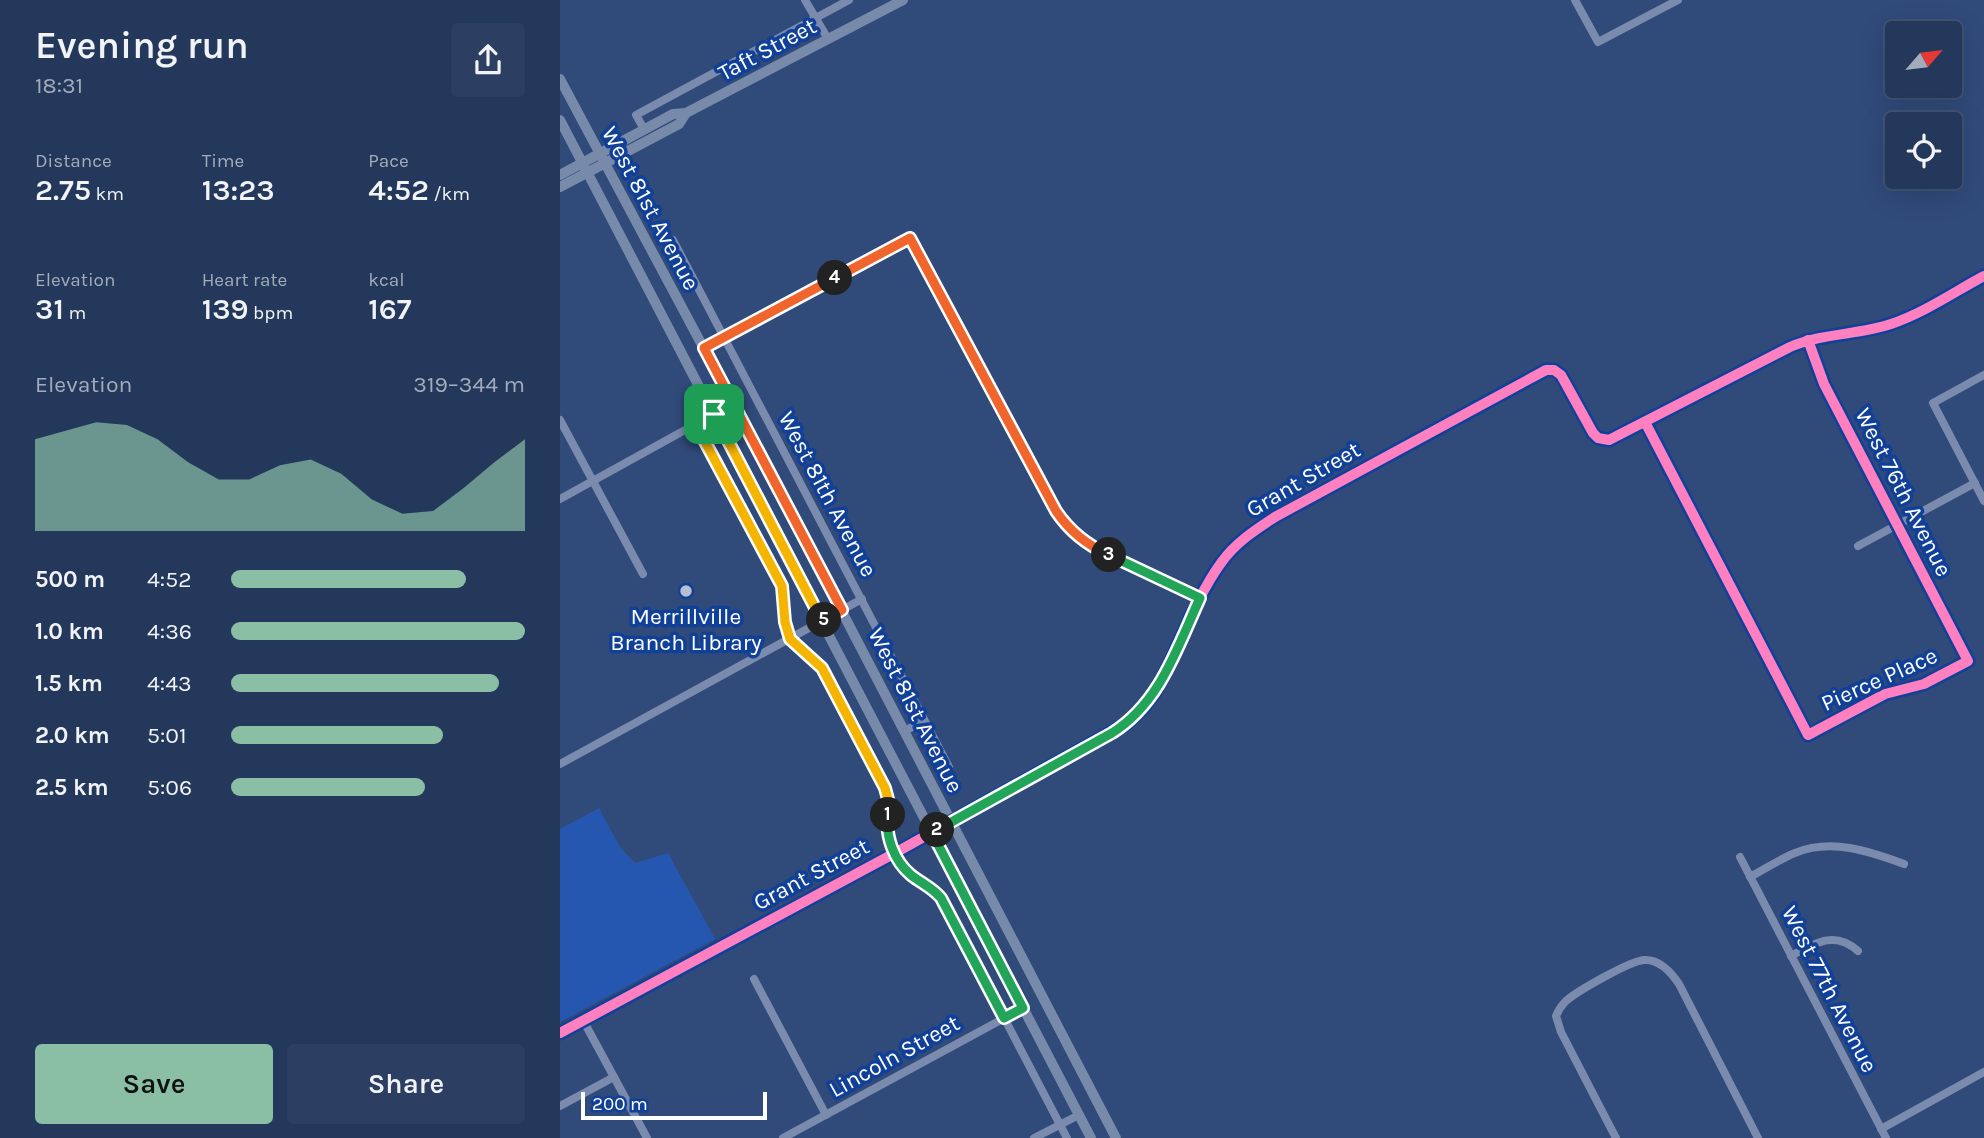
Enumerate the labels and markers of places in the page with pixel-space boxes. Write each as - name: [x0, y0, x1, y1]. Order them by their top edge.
- pin: 4: [818, 260, 852, 296]
- pin: [684, 384, 744, 444]
- pin: 3: [1092, 538, 1126, 572]
- marker: Merrillville Branch Library: [678, 583, 694, 599]
- pin: 5: [806, 602, 842, 638]
- place label: Merrillville Branch Library: [610, 603, 762, 656]
- pin: 1: [870, 798, 906, 832]
- pin: 2: [920, 812, 954, 848]

